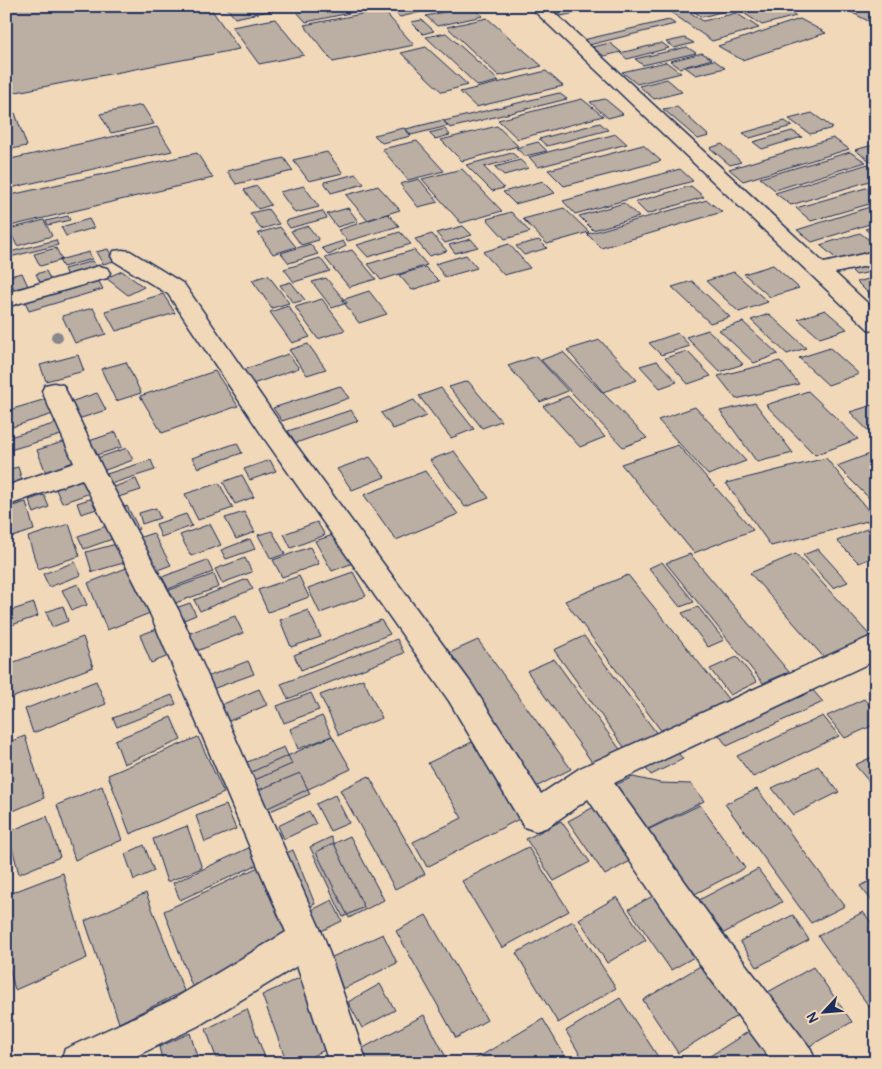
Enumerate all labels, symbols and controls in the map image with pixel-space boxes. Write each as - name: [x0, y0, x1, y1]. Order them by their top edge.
- north arrow: [800, 986, 850, 1036]
- text: N: [803, 1009, 822, 1025]

